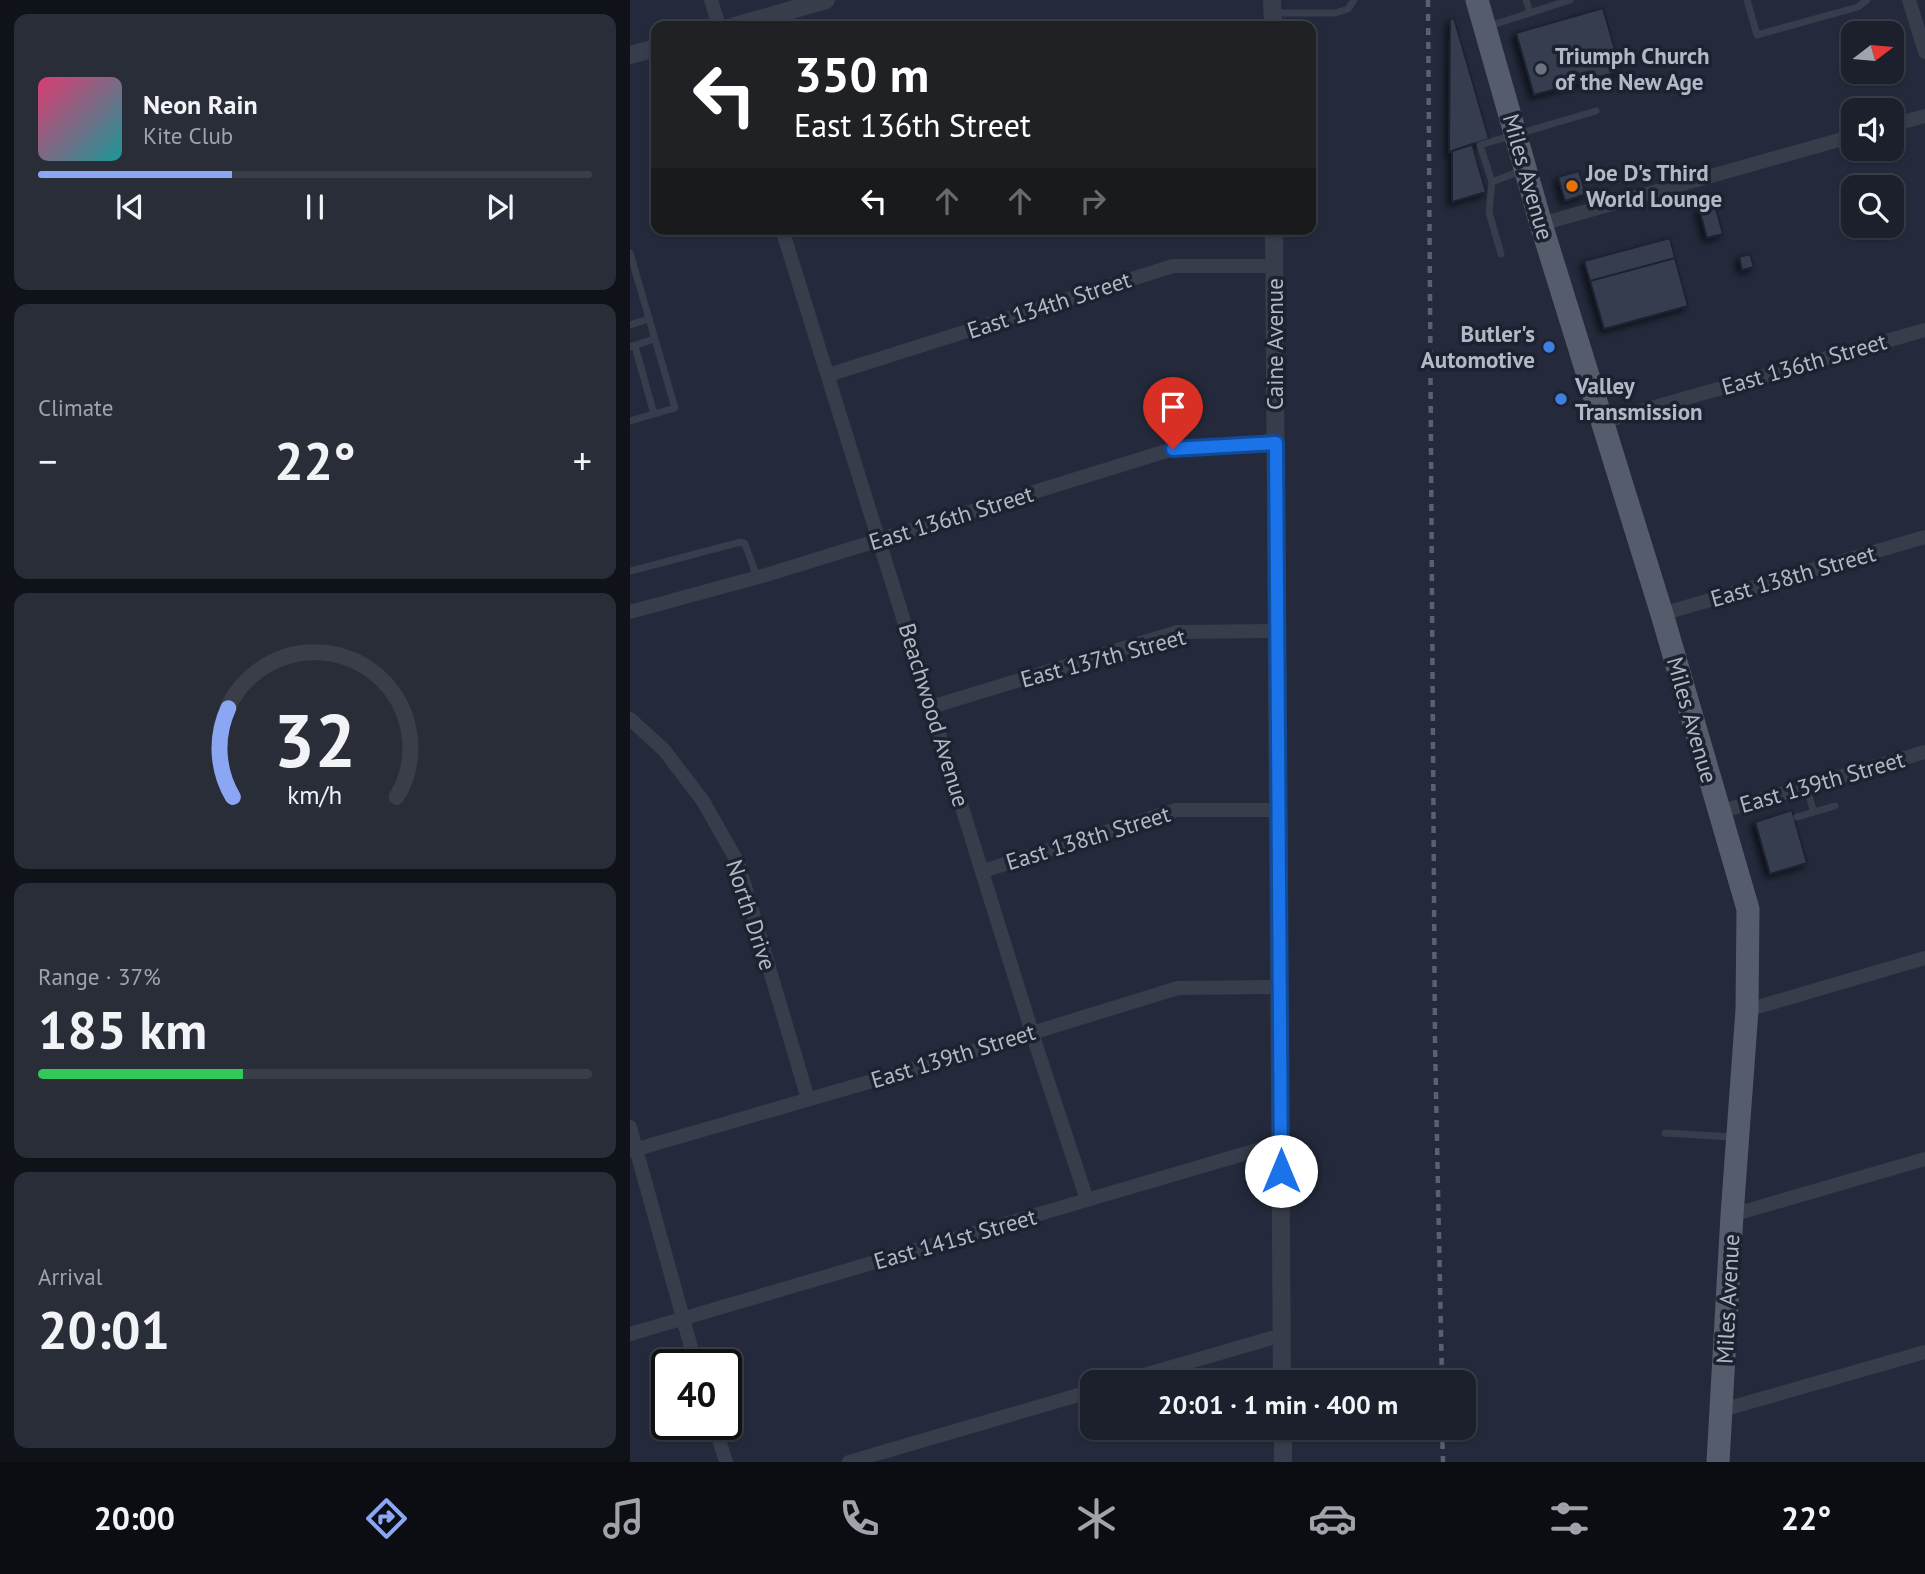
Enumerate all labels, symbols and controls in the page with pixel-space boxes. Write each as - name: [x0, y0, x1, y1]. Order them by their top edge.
- north arrow: [1841, 21, 1904, 84]
- map controls: [1841, 21, 1904, 238]
- place label: Triumph Church of the New Age: [1555, 41, 1710, 96]
- text: 350 m: [794, 42, 929, 106]
- icon: left: [679, 49, 770, 140]
- marker: Triumph Church of the New Age: [1533, 61, 1549, 77]
- text: Neon Rain: [143, 88, 258, 121]
- button: sound: [1841, 98, 1904, 161]
- text: East 136th Street: [794, 104, 1031, 146]
- street label: Miles Avenue: [1497, 111, 1560, 243]
- text: Kite Club: [143, 121, 233, 150]
- place label: Joe D's Third World Lounge: [1585, 158, 1722, 213]
- button: search: [1841, 175, 1904, 238]
- marker: Joe D's Third World Lounge: [1564, 178, 1580, 194]
- icon: left: [855, 182, 893, 220]
- icon: ahead: [928, 182, 966, 220]
- icon: ahead: [1001, 182, 1039, 220]
- icon: right: [1074, 182, 1112, 220]
- icon: previous: [111, 188, 149, 226]
- icon: pause: [296, 188, 334, 226]
- icon: next: [481, 188, 519, 226]
- street label: East 134th Street: [963, 264, 1134, 345]
- street label: Caine Avenue: [1260, 278, 1289, 410]
- place label: Butler's Automotive: [1421, 319, 1535, 374]
- street label: East 136th Street: [1718, 326, 1890, 401]
- marker: Butler's Automotive: [1541, 339, 1557, 355]
- place label: Valley Transmission: [1574, 371, 1703, 426]
- pin: [1143, 377, 1203, 449]
- icon: arrive: [1154, 388, 1192, 426]
- marker: Valley Transmission: [1553, 391, 1569, 407]
- text: Climate: [38, 393, 113, 422]
- text: 22°: [274, 427, 356, 494]
- text: −: [38, 436, 57, 485]
- text: +: [573, 436, 592, 485]
- street label: East 136th Street: [865, 479, 1037, 556]
- street label: East 138th Street: [1707, 538, 1879, 613]
- street label: Beachwood Avenue: [893, 620, 976, 810]
- street label: East 137th Street: [1017, 622, 1189, 693]
- street label: Miles Avenue: [1661, 654, 1724, 786]
- text: 32: [274, 693, 356, 787]
- street label: East 139th Street: [1736, 744, 1908, 819]
- text: km/h: [288, 779, 342, 811]
- street label: East 138th Street: [1002, 799, 1174, 876]
- street label: North Drive: [720, 856, 783, 974]
- text: Range · 37%: [38, 962, 161, 991]
- text: 185 km: [38, 996, 207, 1063]
- street label: East 139th Street: [867, 1017, 1039, 1094]
- position arrow: [1244, 1134, 1318, 1208]
- street label: East 141st Street: [870, 1201, 1039, 1276]
- street label: Miles Avenue: [1710, 1233, 1745, 1364]
- text: Arrival: [38, 1262, 102, 1291]
- text: 20:01: [38, 1296, 170, 1363]
- speed limit sign: 40: [651, 1349, 742, 1440]
- text: 20:01 · 1 min · 400 m: [1158, 1388, 1398, 1421]
- icon: directions: [362, 1494, 411, 1543]
- icon: music: [599, 1494, 648, 1543]
- icon: phone: [835, 1494, 884, 1543]
- icon: climate: [1072, 1494, 1121, 1543]
- icon: car: [1308, 1494, 1357, 1543]
- icon: filters: [1545, 1494, 1594, 1543]
- text: 20:00: [94, 1497, 175, 1539]
- text: 22°: [1781, 1497, 1831, 1539]

